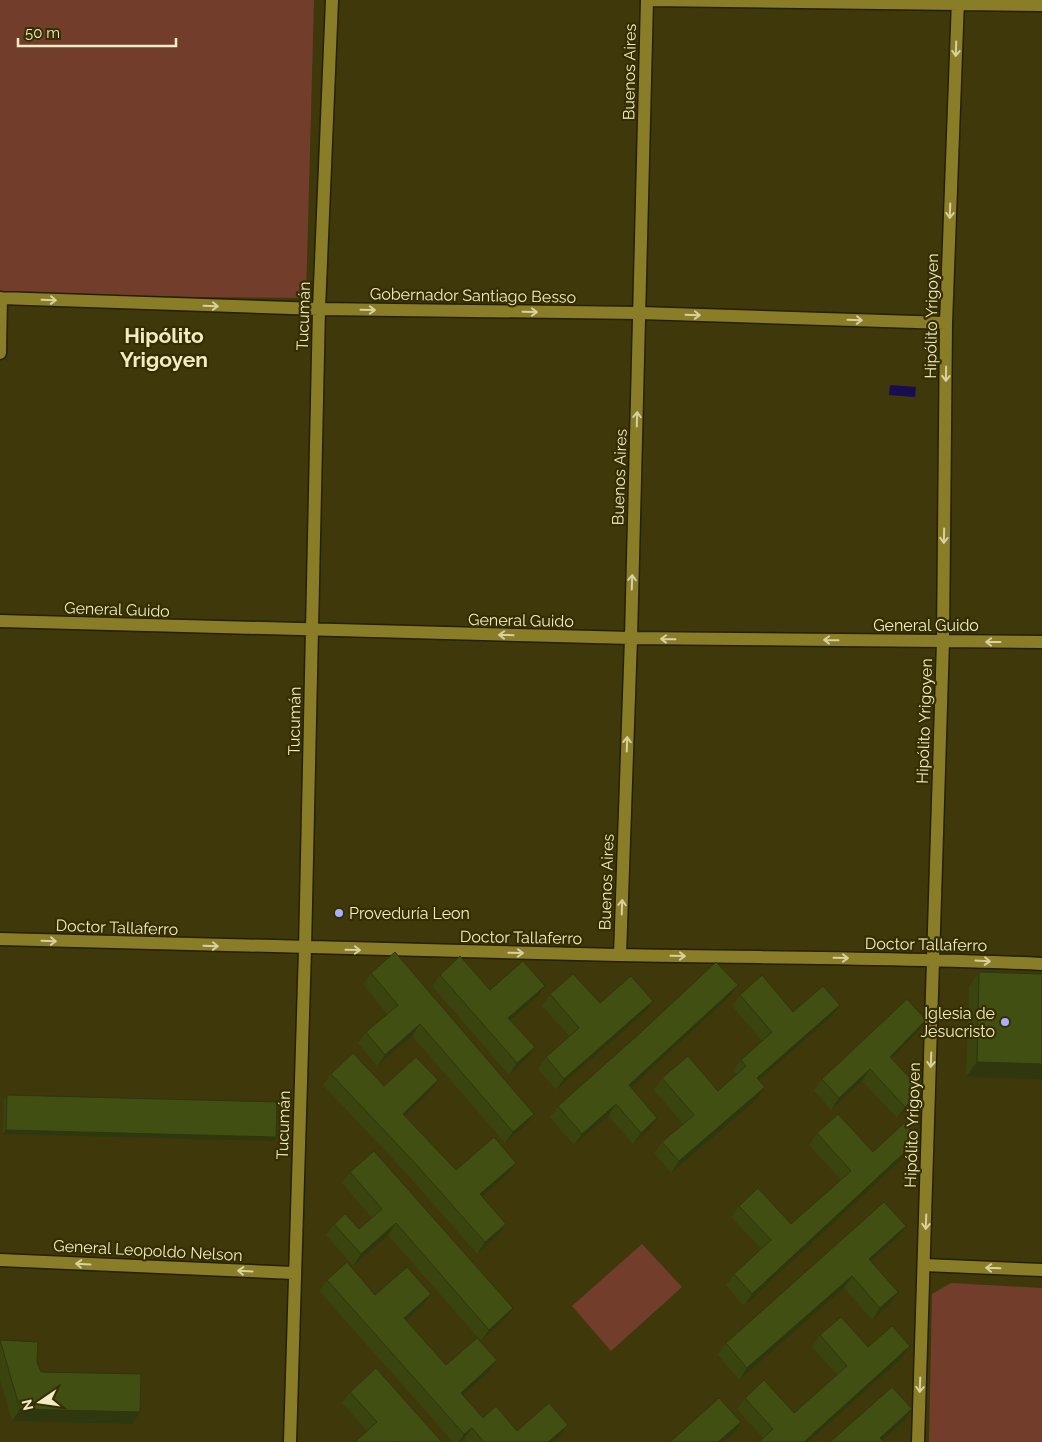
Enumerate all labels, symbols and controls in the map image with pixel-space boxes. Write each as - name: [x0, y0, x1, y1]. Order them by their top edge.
- scale bar: [18, 15, 175, 47]
- street label: Buenos Aires: [619, 23, 640, 120]
- text: 50 m: [25, 24, 60, 42]
- one-way arrow: [951, 40, 961, 56]
- one-way arrow: [946, 203, 955, 219]
- street label: Hipólito Yrigoyen: [921, 253, 942, 379]
- street label: Tucumán: [293, 281, 314, 351]
- street label: Gobernador Santiago Besso: [370, 284, 576, 307]
- one-way arrow: [40, 295, 56, 305]
- one-way arrow: [203, 301, 219, 310]
- one-way arrow: [360, 305, 376, 315]
- one-way arrow: [522, 307, 538, 317]
- one-way arrow: [684, 310, 700, 320]
- one-way arrow: [847, 316, 863, 325]
- district label: Hipólito Yrigoyen: [120, 323, 208, 372]
- one-way arrow: [941, 365, 951, 381]
- one-way arrow: [632, 412, 642, 428]
- street label: Buenos Aires: [608, 428, 631, 526]
- one-way arrow: [939, 528, 949, 544]
- one-way arrow: [628, 574, 637, 590]
- street label: General Guido: [64, 598, 170, 621]
- street label: General Guido: [468, 610, 574, 631]
- street label: General Guido: [873, 616, 979, 635]
- one-way arrow: [498, 631, 514, 640]
- one-way arrow: [661, 634, 677, 644]
- one-way arrow: [823, 635, 840, 645]
- one-way arrow: [986, 637, 1002, 647]
- street label: Hipólito Yrigoyen: [913, 658, 936, 784]
- street label: Tucumán: [284, 686, 305, 756]
- one-way arrow: [623, 736, 632, 752]
- street label: Buenos Aires: [595, 833, 618, 931]
- one-way arrow: [617, 899, 627, 915]
- place label: Proveduría Leon: [349, 904, 470, 923]
- marker: Proveduría Leon: [333, 907, 345, 919]
- street label: Doctor Tallaferro: [55, 916, 178, 939]
- street label: Doctor Tallaferro: [460, 927, 582, 948]
- street label: Doctor Tallaferro: [865, 934, 987, 955]
- one-way arrow: [40, 936, 56, 946]
- one-way arrow: [203, 942, 219, 951]
- one-way arrow: [345, 945, 361, 955]
- one-way arrow: [508, 948, 524, 958]
- one-way arrow: [670, 951, 686, 961]
- one-way arrow: [832, 953, 849, 963]
- one-way arrow: [974, 956, 990, 966]
- place label: Iglesia de Jesucristo: [920, 1004, 995, 1041]
- marker: Iglesia de Jesucristo: [999, 1016, 1011, 1028]
- one-way arrow: [926, 1052, 935, 1068]
- street label: Hipólito Yrigoyen: [901, 1062, 924, 1188]
- street label: Tucumán: [273, 1090, 294, 1160]
- one-way arrow: [921, 1214, 930, 1230]
- street label: General Leopoldo Nelson: [53, 1236, 243, 1265]
- one-way arrow: [75, 1259, 91, 1268]
- one-way arrow: [986, 1264, 1002, 1273]
- one-way arrow: [238, 1267, 254, 1276]
- north arrow: [15, 1377, 65, 1427]
- one-way arrow: [916, 1377, 925, 1393]
- text: N: [18, 1398, 36, 1412]

